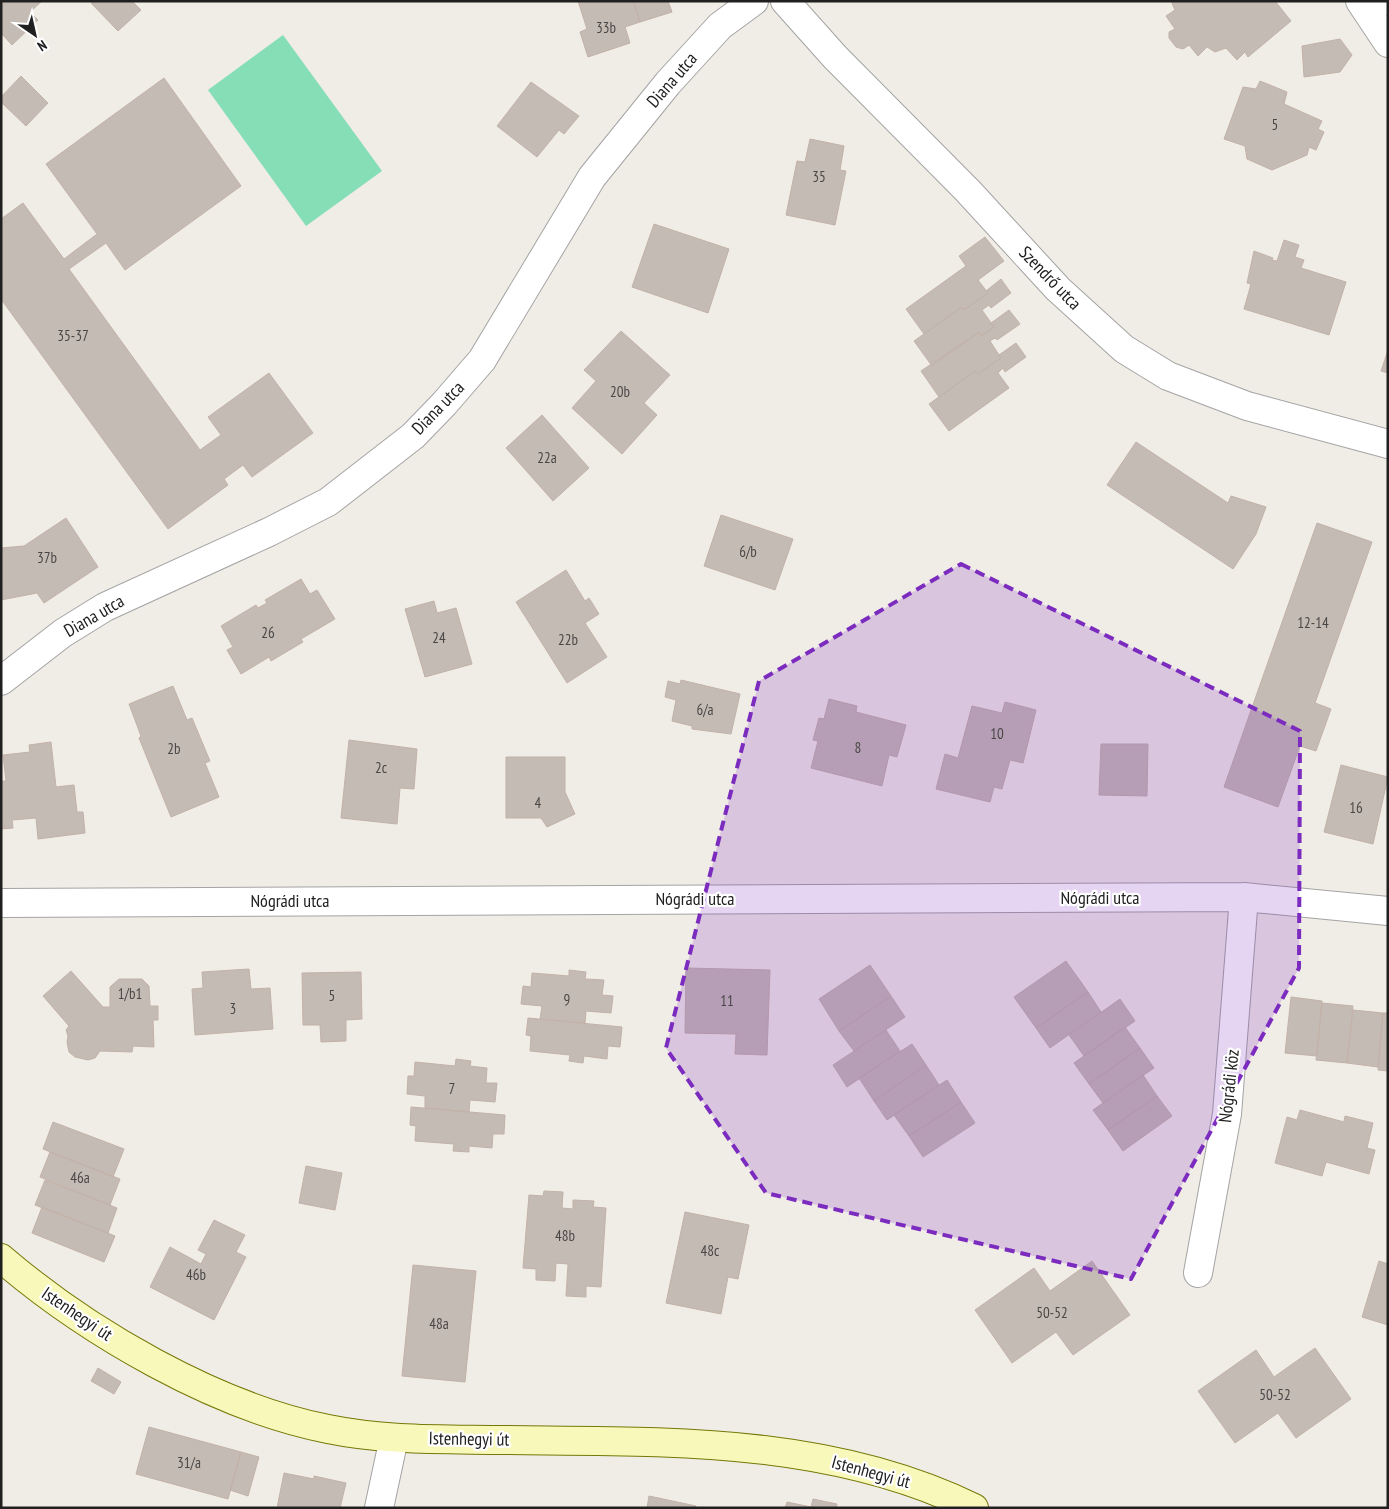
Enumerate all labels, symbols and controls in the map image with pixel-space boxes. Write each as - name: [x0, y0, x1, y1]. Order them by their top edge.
- north arrow: [10, 10, 60, 60]
- house number: 33b: [596, 18, 616, 37]
- text: N: [34, 36, 50, 55]
- street label: Diana utca: [641, 47, 702, 112]
- house number: 5: [1272, 115, 1278, 134]
- house number: 35: [812, 167, 826, 186]
- street label: Szendrő utca: [1014, 241, 1086, 314]
- house number: 35-37: [57, 326, 89, 345]
- street label: Diana utca: [407, 376, 469, 439]
- house number: 20b: [610, 382, 630, 401]
- house number: 22a: [537, 448, 557, 467]
- house number: 6/b: [739, 542, 757, 561]
- house number: 37b: [37, 548, 57, 567]
- street label: Diana utca: [60, 589, 128, 642]
- house number: 12-14: [1297, 613, 1329, 632]
- house number: 26: [261, 623, 275, 642]
- house number: 24: [432, 628, 446, 647]
- house number: 22b: [558, 630, 578, 649]
- house number: 6/a: [696, 700, 714, 719]
- house number: 10: [990, 724, 1004, 743]
- house number: 8: [855, 738, 861, 757]
- house number: 2b: [167, 739, 181, 758]
- house number: 2c: [375, 758, 388, 777]
- house number: 4: [535, 793, 542, 812]
- house number: 16: [1349, 798, 1363, 817]
- street label: Nógrádi utca: [1060, 886, 1140, 909]
- street label: Nógrádi utca: [655, 887, 735, 910]
- street label: Nógrádi utca: [250, 889, 330, 912]
- house number: 1/b1: [118, 984, 142, 1003]
- house number: 5: [329, 986, 335, 1005]
- house number: 9: [564, 990, 570, 1009]
- house number: 11: [720, 991, 734, 1010]
- house number: 3: [230, 999, 236, 1018]
- street label: Nógrádi köz: [1213, 1048, 1244, 1124]
- house number: 7: [449, 1079, 455, 1098]
- house number: 46a: [70, 1168, 90, 1187]
- house number: 48b: [555, 1226, 575, 1245]
- house number: 48c: [701, 1241, 720, 1260]
- house number: 46b: [186, 1265, 206, 1284]
- street label: Istenhegyi út: [37, 1281, 117, 1346]
- house number: 50-52: [1036, 1303, 1068, 1322]
- house number: 48a: [429, 1314, 449, 1333]
- house number: 50-52: [1259, 1385, 1291, 1404]
- street label: Istenhegyi út: [428, 1426, 510, 1451]
- street label: Istenhegyi út: [829, 1450, 913, 1493]
- house number: 31/a: [177, 1453, 201, 1472]

